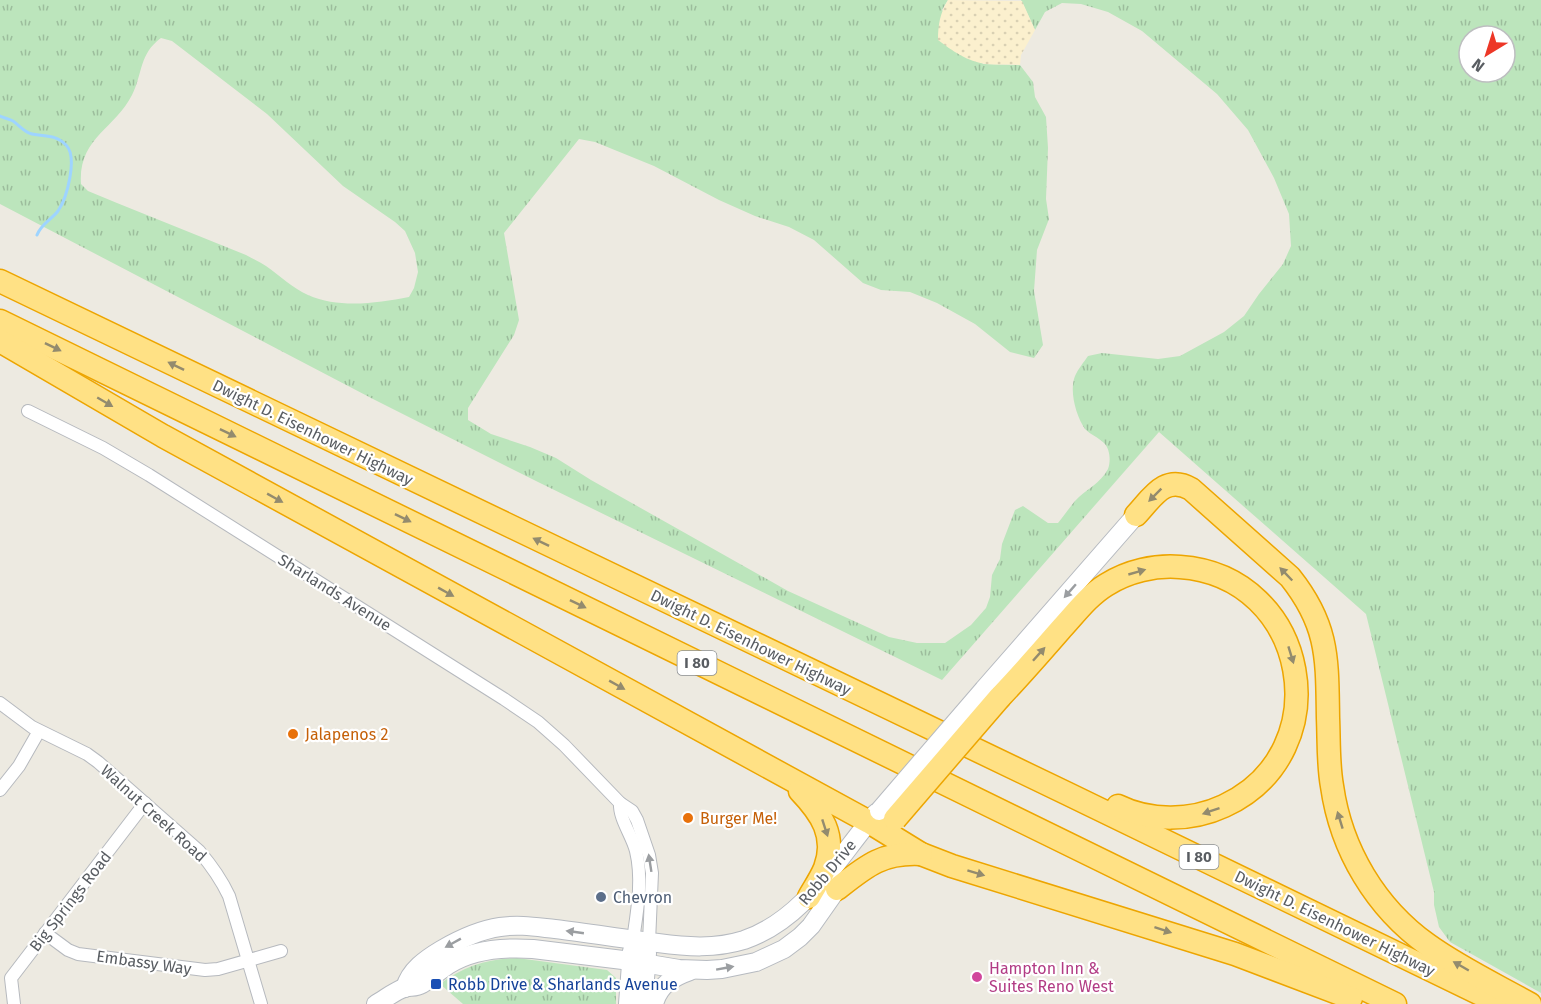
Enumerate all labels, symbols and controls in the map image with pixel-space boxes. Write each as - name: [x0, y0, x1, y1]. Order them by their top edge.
- north arrow: [1457, 24, 1517, 84]
- text: N: [1468, 55, 1488, 76]
- one-way arrow: [44, 342, 61, 352]
- one-way arrow: [167, 362, 185, 372]
- street label: Dwight D. Eisenhower Highway: [209, 376, 416, 489]
- one-way arrow: [97, 397, 114, 407]
- one-way arrow: [219, 428, 236, 437]
- one-way arrow: [1148, 488, 1162, 503]
- one-way arrow: [267, 493, 284, 503]
- one-way arrow: [394, 514, 411, 523]
- one-way arrow: [533, 537, 550, 546]
- street label: Sharlands Avenue: [275, 550, 395, 635]
- one-way arrow: [1128, 567, 1146, 576]
- one-way arrow: [1280, 567, 1293, 582]
- one-way arrow: [1064, 583, 1077, 598]
- street label: Dwight D. Eisenhower Highway: [647, 586, 854, 699]
- one-way arrow: [438, 587, 455, 597]
- one-way arrow: [569, 599, 587, 609]
- one-way arrow: [1032, 646, 1046, 661]
- one-way arrow: [1287, 646, 1296, 664]
- road number: I 80: [678, 651, 716, 675]
- one-way arrow: [609, 680, 626, 690]
- place label: Jalapenos 2: [305, 725, 388, 744]
- marker: Jalapenos 2: [286, 727, 300, 741]
- street label: Walnut Creek Road: [97, 761, 211, 866]
- one-way arrow: [1202, 806, 1220, 816]
- place label: Burger Me!: [700, 809, 777, 828]
- marker: Burger Me!: [681, 811, 695, 825]
- one-way arrow: [1335, 811, 1344, 829]
- one-way arrow: [820, 819, 830, 837]
- street label: Robb Drive: [795, 836, 860, 909]
- road number: I 80: [1180, 845, 1218, 869]
- street label: Big Springs Road: [25, 847, 115, 955]
- one-way arrow: [646, 853, 655, 872]
- street label: Dwight D. Eisenhower Highway: [1231, 867, 1438, 980]
- one-way arrow: [967, 869, 985, 878]
- place label: Chevron: [613, 888, 672, 907]
- marker: Chevron: [594, 890, 608, 904]
- one-way arrow: [1154, 926, 1172, 936]
- one-way arrow: [565, 927, 584, 936]
- one-way arrow: [444, 938, 461, 948]
- street label: Embassy Way: [95, 946, 193, 979]
- place label: Hampton Inn & Suites Reno West: [989, 959, 1114, 996]
- one-way arrow: [1453, 960, 1469, 971]
- one-way arrow: [715, 963, 734, 972]
- marker: Hampton Inn & Suites Reno West: [970, 970, 984, 984]
- place label: Robb Drive & Sharlands Avenue: [448, 975, 678, 994]
- marker: Robb Drive & Sharlands Avenue: [429, 977, 443, 991]

